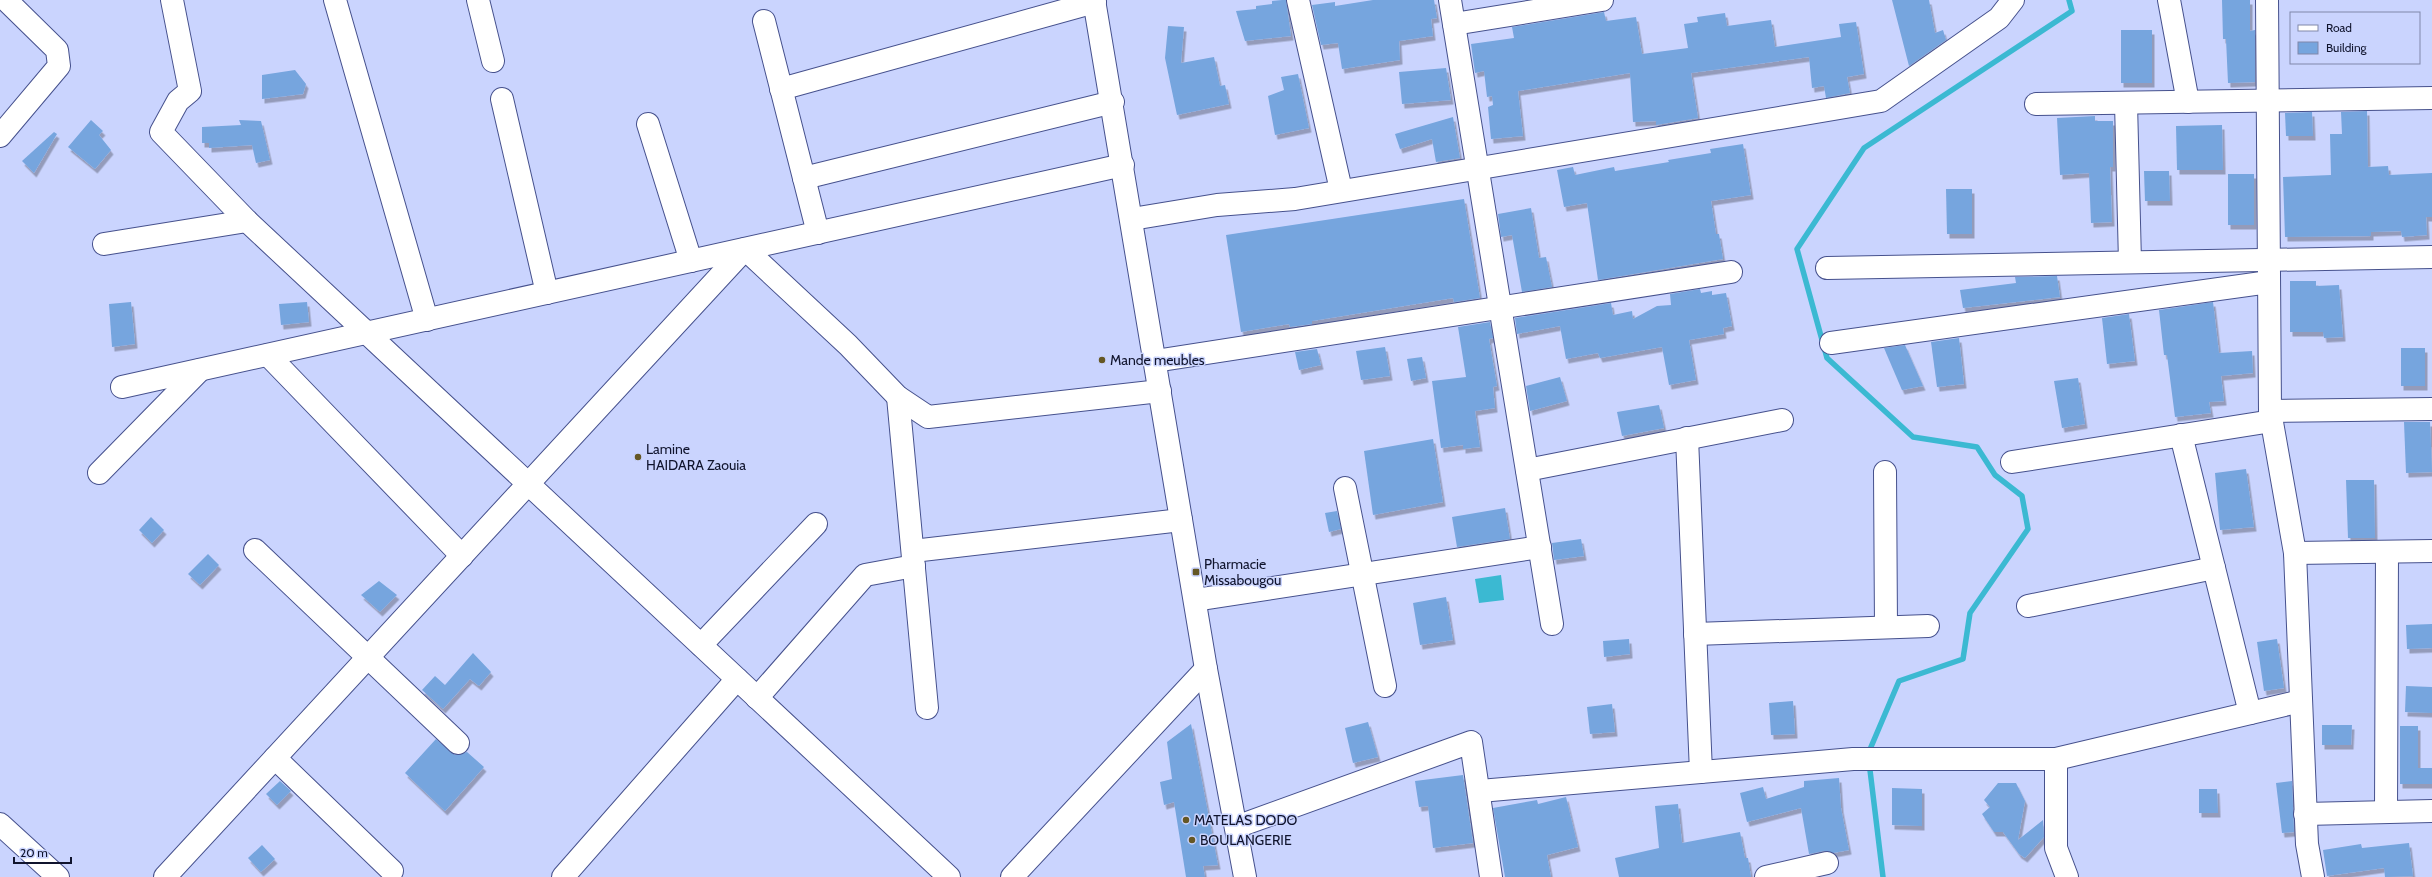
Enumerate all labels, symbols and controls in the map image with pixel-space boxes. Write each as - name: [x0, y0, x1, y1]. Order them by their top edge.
- legend: [2290, 12, 2420, 64]
- text: Road: [2326, 20, 2352, 35]
- text: Building: [2326, 40, 2368, 55]
- place label: Mande meubles: [1110, 351, 1205, 369]
- marker: Mande meubles: [1097, 355, 1107, 365]
- place label: Lamine HAIDARA Zaouia: [646, 440, 746, 474]
- marker: Lamine HAIDARA Zaouia: [633, 452, 643, 462]
- place label: Pharmacie Missabougou: [1204, 555, 1281, 589]
- marker: Pharmacie Missabougou: [1191, 567, 1201, 577]
- place label: MATELAS DODO: [1194, 811, 1298, 829]
- marker: MATELAS DODO: [1181, 815, 1191, 825]
- place label: BOULANGERIE: [1200, 831, 1292, 849]
- marker: BOULANGERIE: [1187, 835, 1197, 845]
- scale bar: [14, 839, 71, 865]
- text: 20 m: [20, 845, 48, 860]

